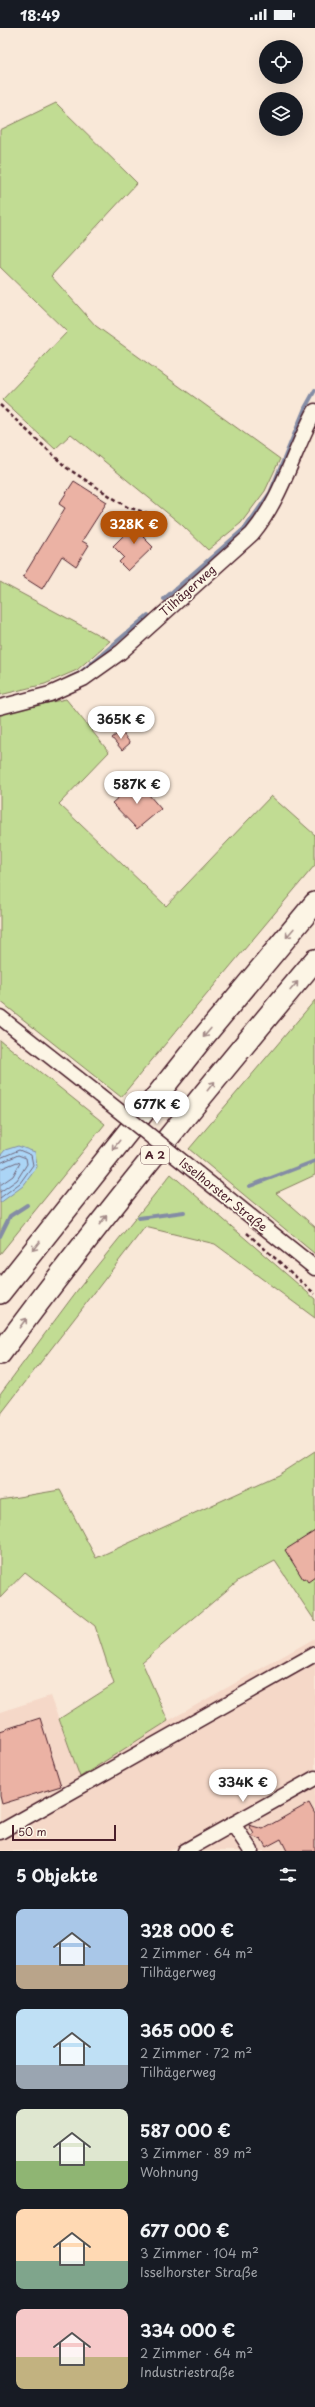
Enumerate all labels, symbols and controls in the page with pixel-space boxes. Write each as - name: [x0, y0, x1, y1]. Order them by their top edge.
- text: 18:49: [20, 3, 60, 26]
- map controls: [259, 40, 303, 136]
- button: locate: [259, 40, 303, 84]
- button: layers: [259, 92, 303, 136]
- pin: 328K €: [101, 511, 167, 545]
- text: 328K €: [109, 514, 159, 533]
- street label: Tilhägerweg: [155, 560, 220, 621]
- pin: 365K €: [88, 706, 154, 740]
- text: 365K €: [97, 709, 145, 728]
- pin: 587K €: [104, 771, 170, 805]
- text: 587K €: [113, 774, 161, 793]
- one-way arrow: [286, 927, 294, 938]
- one-way arrow: [289, 980, 298, 991]
- one-way arrow: [202, 1027, 211, 1038]
- one-way arrow: [206, 1080, 215, 1091]
- pin: 677K €: [124, 1091, 190, 1125]
- text: 677K €: [134, 1094, 180, 1113]
- one-way arrow: [112, 1139, 121, 1150]
- road number: A 2: [141, 1146, 169, 1164]
- street label: Isselhorster Straße: [176, 1153, 271, 1235]
- one-way arrow: [99, 1214, 107, 1225]
- one-way arrow: [31, 1241, 40, 1252]
- one-way arrow: [19, 1317, 27, 1328]
- pin: 334K €: [210, 1769, 276, 1803]
- text: 334K €: [218, 1772, 268, 1791]
- scale bar: [12, 1823, 116, 1842]
- text: 50 m: [18, 1823, 47, 1840]
- text: 5 Objekte: [16, 1862, 98, 1888]
- icon: filters: [277, 1864, 299, 1886]
- text: 328 000 €: [140, 1917, 234, 1943]
- icon: home: [48, 1925, 96, 1973]
- text: 2 Zimmer · 64 m²: [140, 1943, 253, 1962]
- text: Tilhägerweg: [140, 1962, 216, 1981]
- text: 365 000 €: [140, 2017, 234, 2043]
- icon: home: [48, 2025, 96, 2073]
- text: 2 Zimmer · 72 m²: [140, 2043, 252, 2062]
- text: Tilhägerweg: [140, 2062, 216, 2081]
- text: 587 000 €: [140, 2117, 231, 2143]
- icon: home: [48, 2125, 96, 2173]
- text: 3 Zimmer · 89 m²: [140, 2143, 252, 2162]
- text: Wohnung: [140, 2162, 199, 2181]
- text: 677 000 €: [140, 2217, 230, 2243]
- icon: home: [48, 2225, 96, 2273]
- text: 3 Zimmer · 104 m²: [140, 2243, 259, 2262]
- text: Isselhorster Straße: [140, 2262, 258, 2281]
- text: 334 000 €: [140, 2317, 235, 2343]
- icon: home: [48, 2325, 96, 2373]
- text: 2 Zimmer · 64 m²: [140, 2343, 253, 2362]
- text: Industriestraße: [140, 2362, 235, 2381]

